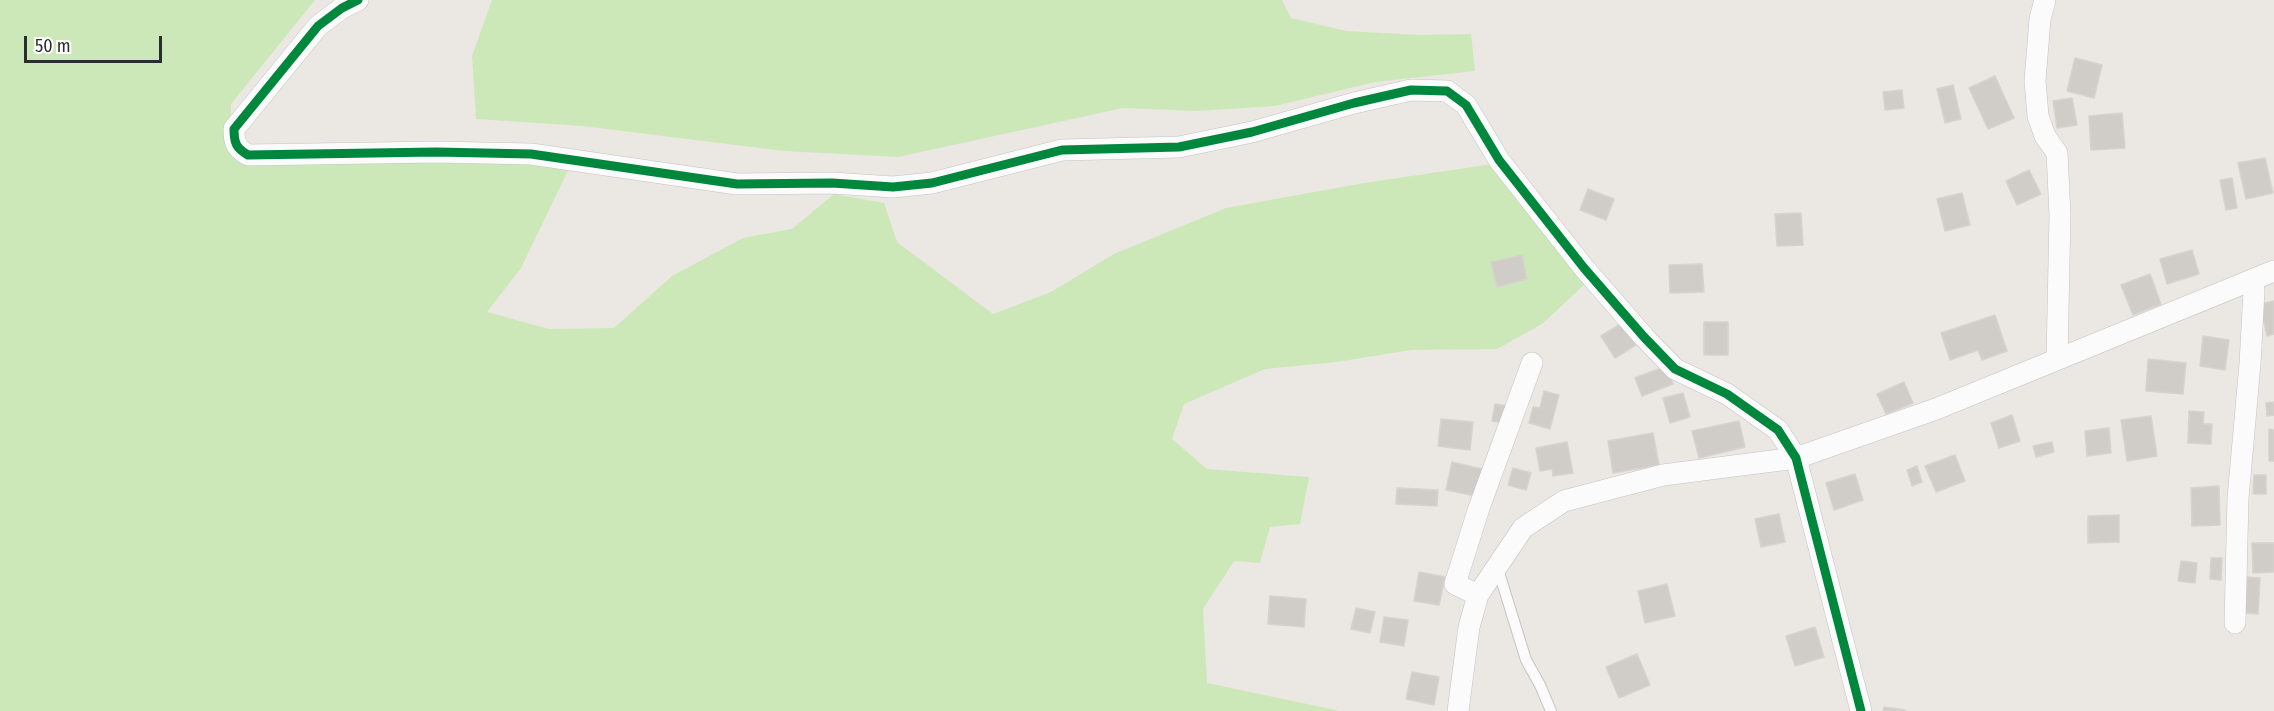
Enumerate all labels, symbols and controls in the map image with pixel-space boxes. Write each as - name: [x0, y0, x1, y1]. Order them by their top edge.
- scale bar: [27, 24, 165, 62]
- text: 50 m: [35, 35, 71, 57]

